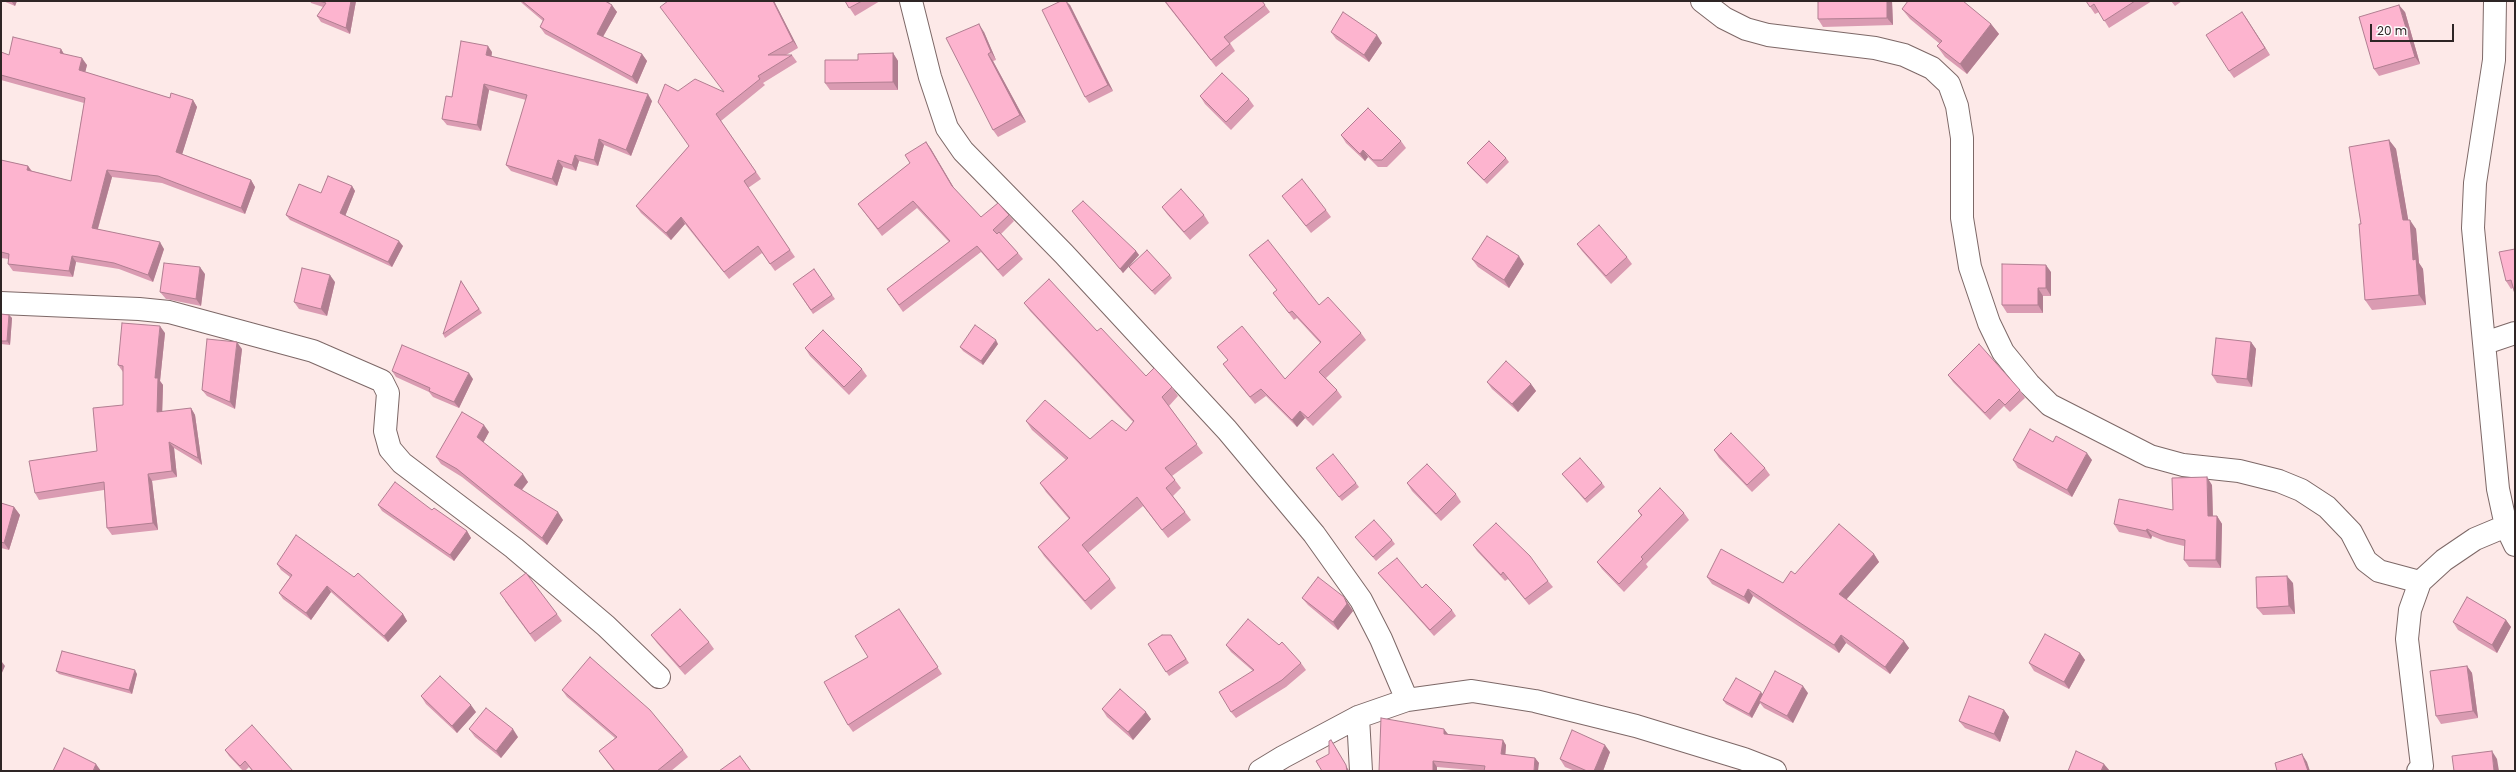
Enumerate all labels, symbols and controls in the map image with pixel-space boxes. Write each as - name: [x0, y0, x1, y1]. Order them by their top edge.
- scale bar: [2372, 16, 2456, 42]
- text: 20 m: [2377, 22, 2407, 39]

